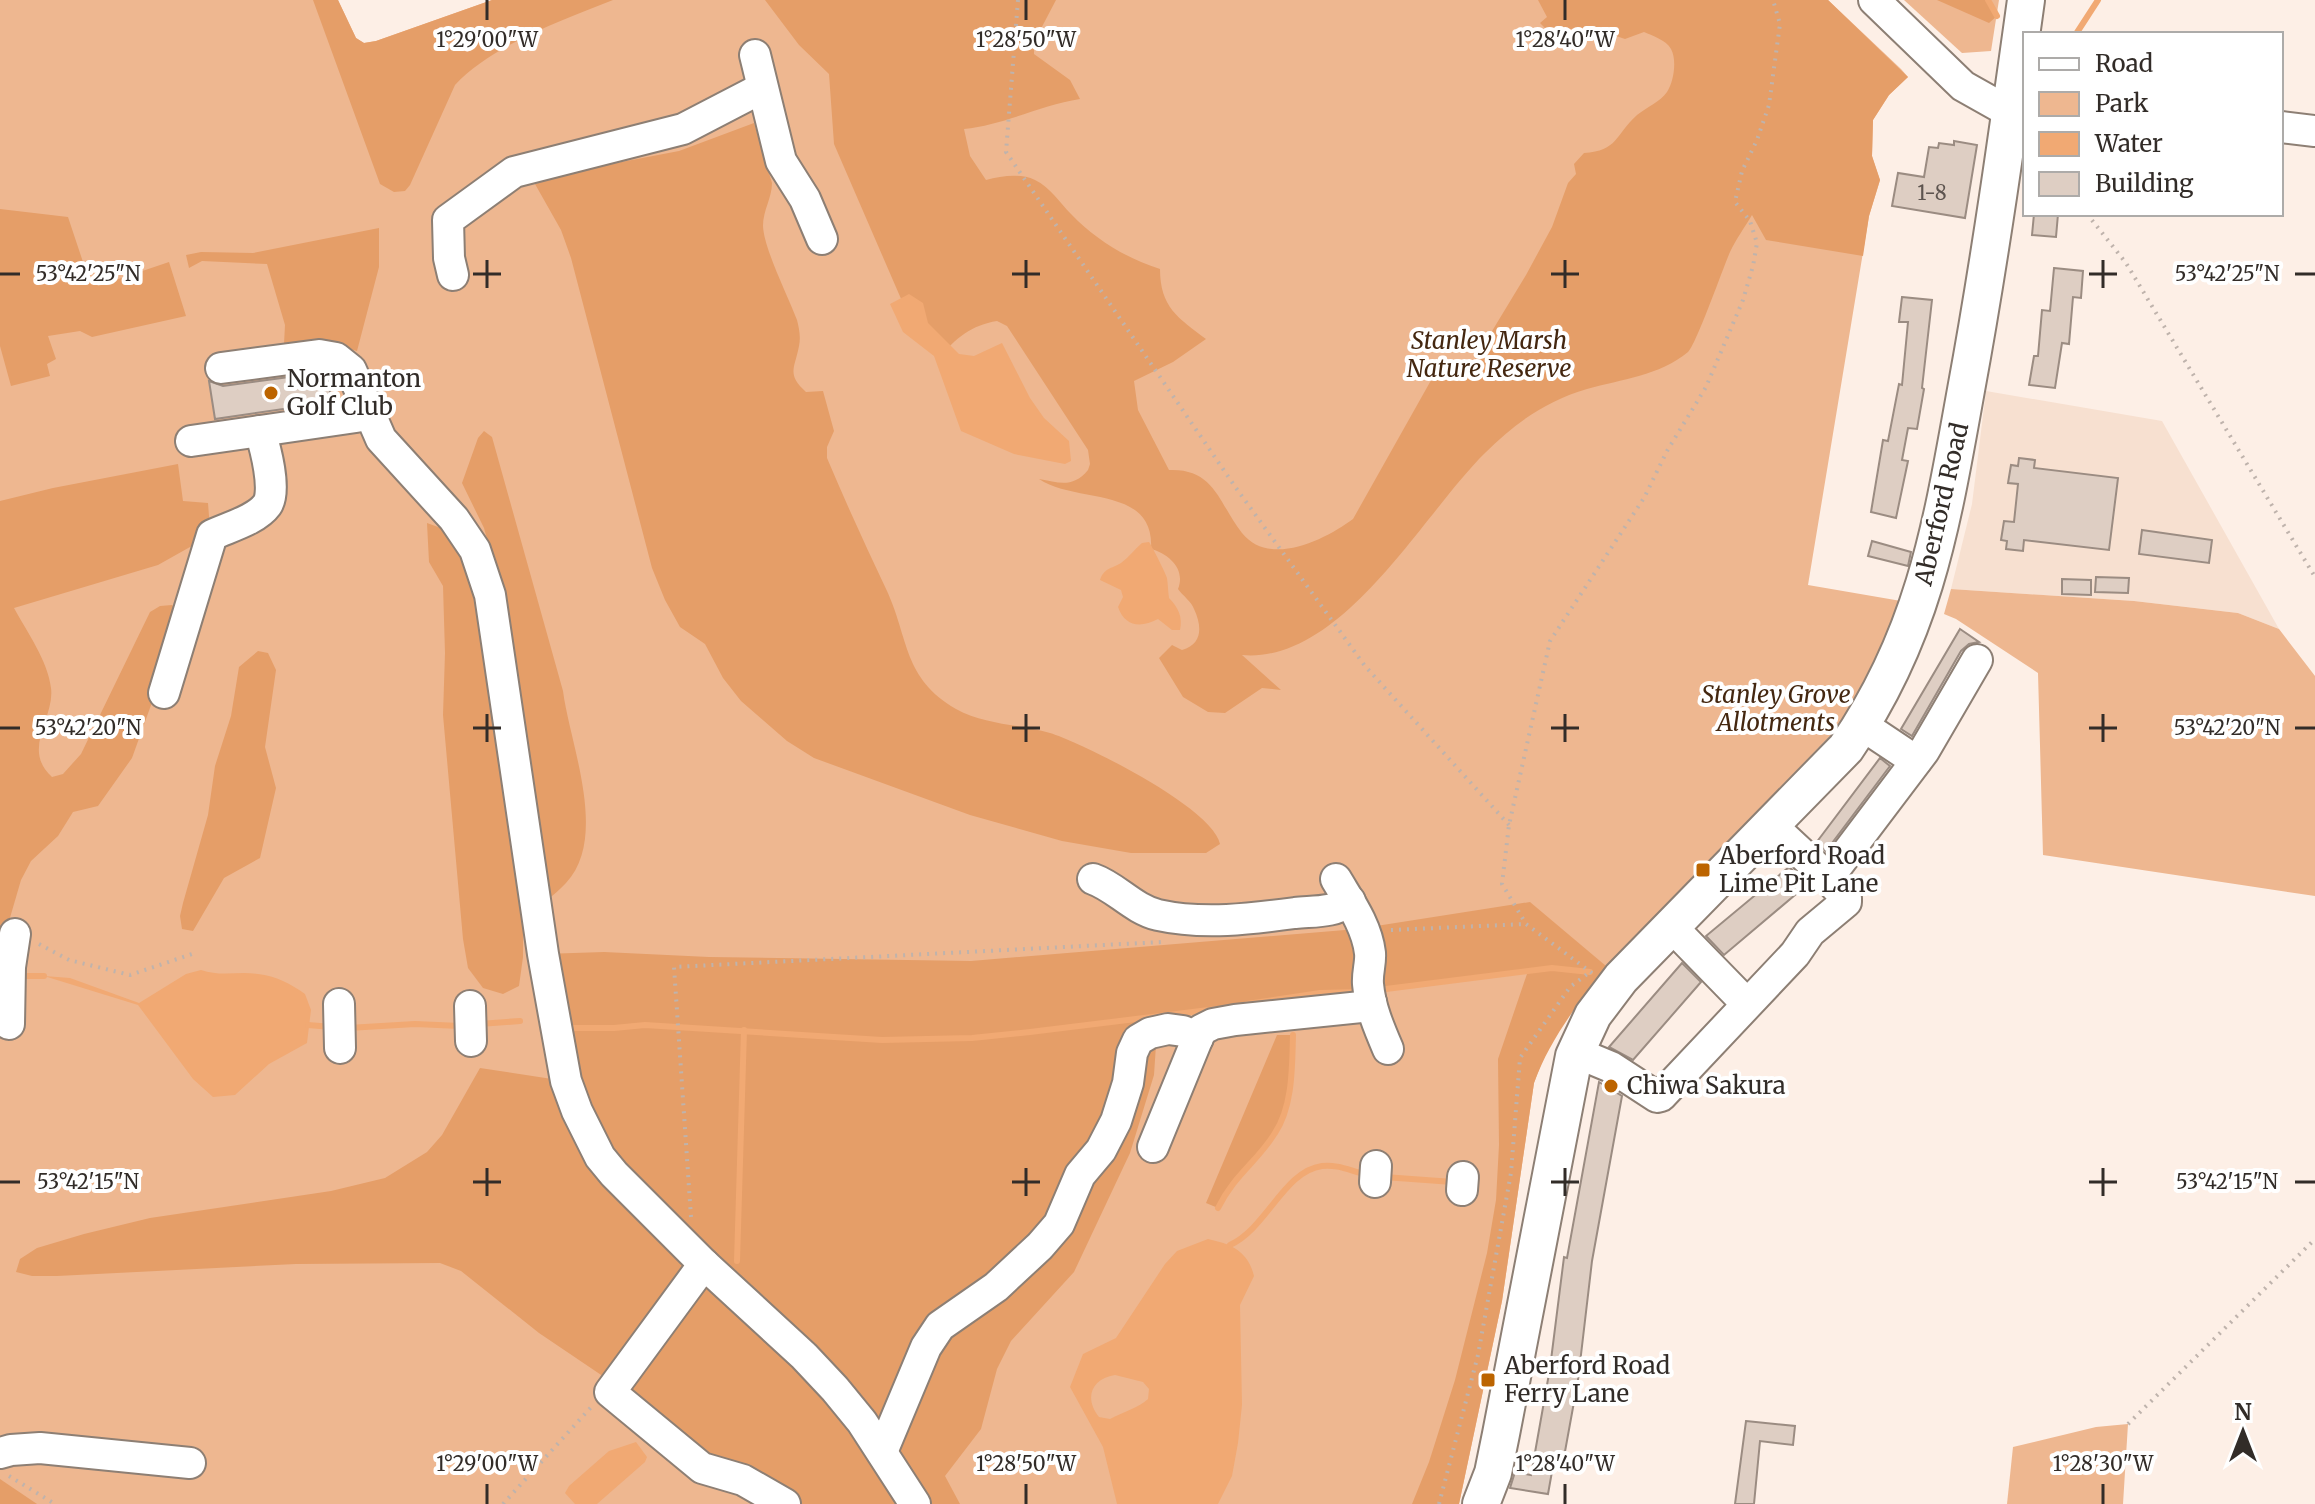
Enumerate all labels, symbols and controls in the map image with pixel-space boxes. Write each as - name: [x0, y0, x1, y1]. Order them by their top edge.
- text: 1°29'00"W: [436, 27, 539, 52]
- text: 1°28'50"W: [976, 27, 1077, 52]
- text: 1°28'40"W: [1515, 27, 1616, 52]
- legend: [2023, 32, 2283, 216]
- text: Road: [2095, 48, 2153, 79]
- text: Park: [2095, 88, 2149, 119]
- text: Water: [2094, 128, 2163, 159]
- text: Building: [2095, 168, 2194, 199]
- house number: 1-8: [1917, 180, 1947, 205]
- text: 53°42'25"N: [36, 261, 141, 286]
- text: 53°42'25"N: [2175, 261, 2280, 286]
- park label: Stanley Marsh Nature Reserve: [1407, 325, 1571, 384]
- place label: Normanton Golf Club: [287, 363, 421, 422]
- marker: Normanton Golf Club: [262, 384, 280, 402]
- street label: Aberford Road: [1907, 419, 1975, 589]
- park label: Stanley Grove Allotments: [1701, 679, 1851, 738]
- text: 53°42'20"N: [35, 715, 142, 740]
- text: 53°42'20"N: [2174, 715, 2281, 740]
- place label: Aberford Road Lime Pit Lane: [1718, 840, 1885, 899]
- marker: Aberford Road Lime Pit Lane: [1694, 861, 1712, 879]
- place label: Chiwa Sakura: [1627, 1070, 1786, 1101]
- marker: Chiwa Sakura: [1602, 1077, 1620, 1095]
- text: 53°42'15"N: [37, 1169, 139, 1194]
- text: 53°42'15"N: [2176, 1169, 2278, 1194]
- place label: Aberford Road Ferry Lane: [1503, 1350, 1670, 1409]
- marker: Aberford Road Ferry Lane: [1479, 1371, 1497, 1389]
- north arrow: [2203, 1392, 2283, 1472]
- text: N: [2234, 1398, 2252, 1426]
- text: 1°29'00"W: [436, 1451, 539, 1476]
- text: 1°28'50"W: [976, 1451, 1077, 1476]
- text: 1°28'40"W: [1515, 1451, 1616, 1476]
- text: 1°28'30"W: [2053, 1451, 2154, 1476]

